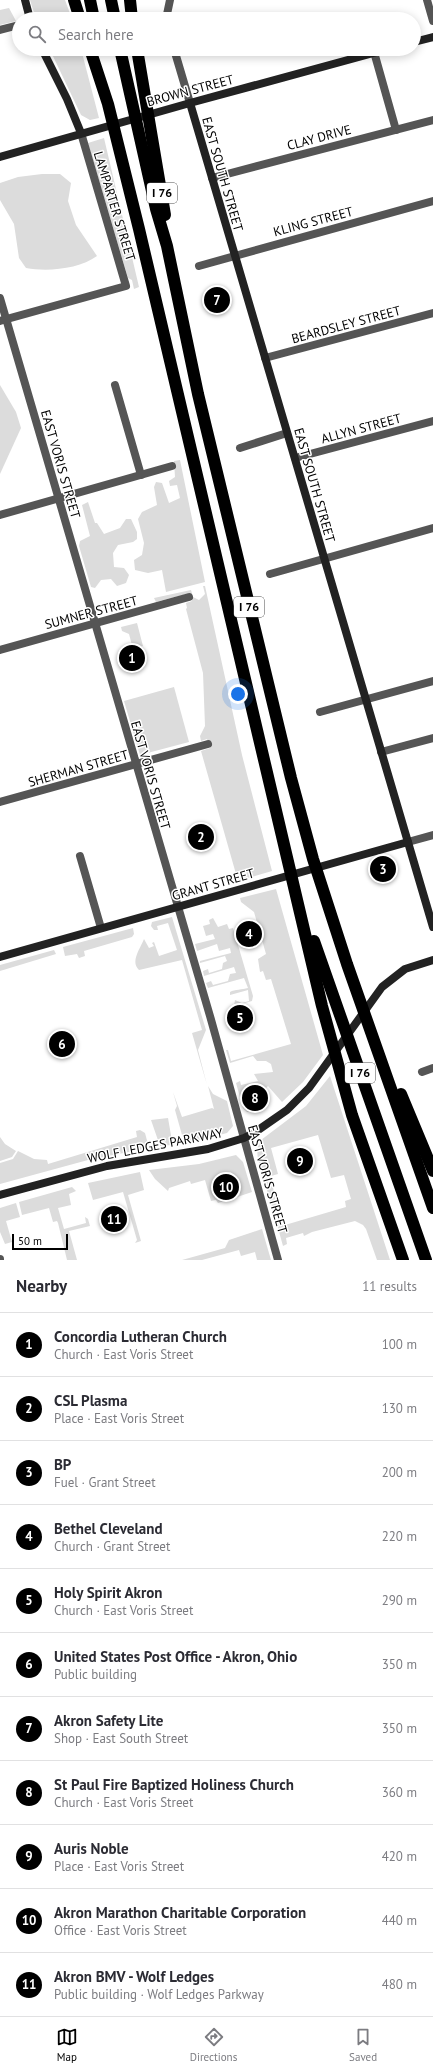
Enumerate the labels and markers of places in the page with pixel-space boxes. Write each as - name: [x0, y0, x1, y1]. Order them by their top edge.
- pin: 7: [204, 285, 230, 315]
- pin: 1: [119, 643, 145, 673]
- pin: 2: [188, 822, 214, 852]
- pin: 3: [370, 854, 396, 884]
- pin: 4: [236, 919, 262, 949]
- pin: 5: [227, 1003, 253, 1033]
- pin: 6: [49, 1029, 75, 1059]
- pin: 8: [242, 1083, 268, 1113]
- pin: 9: [287, 1146, 313, 1176]
- pin: 10: [213, 1172, 239, 1202]
- pin: 11: [101, 1204, 127, 1234]

